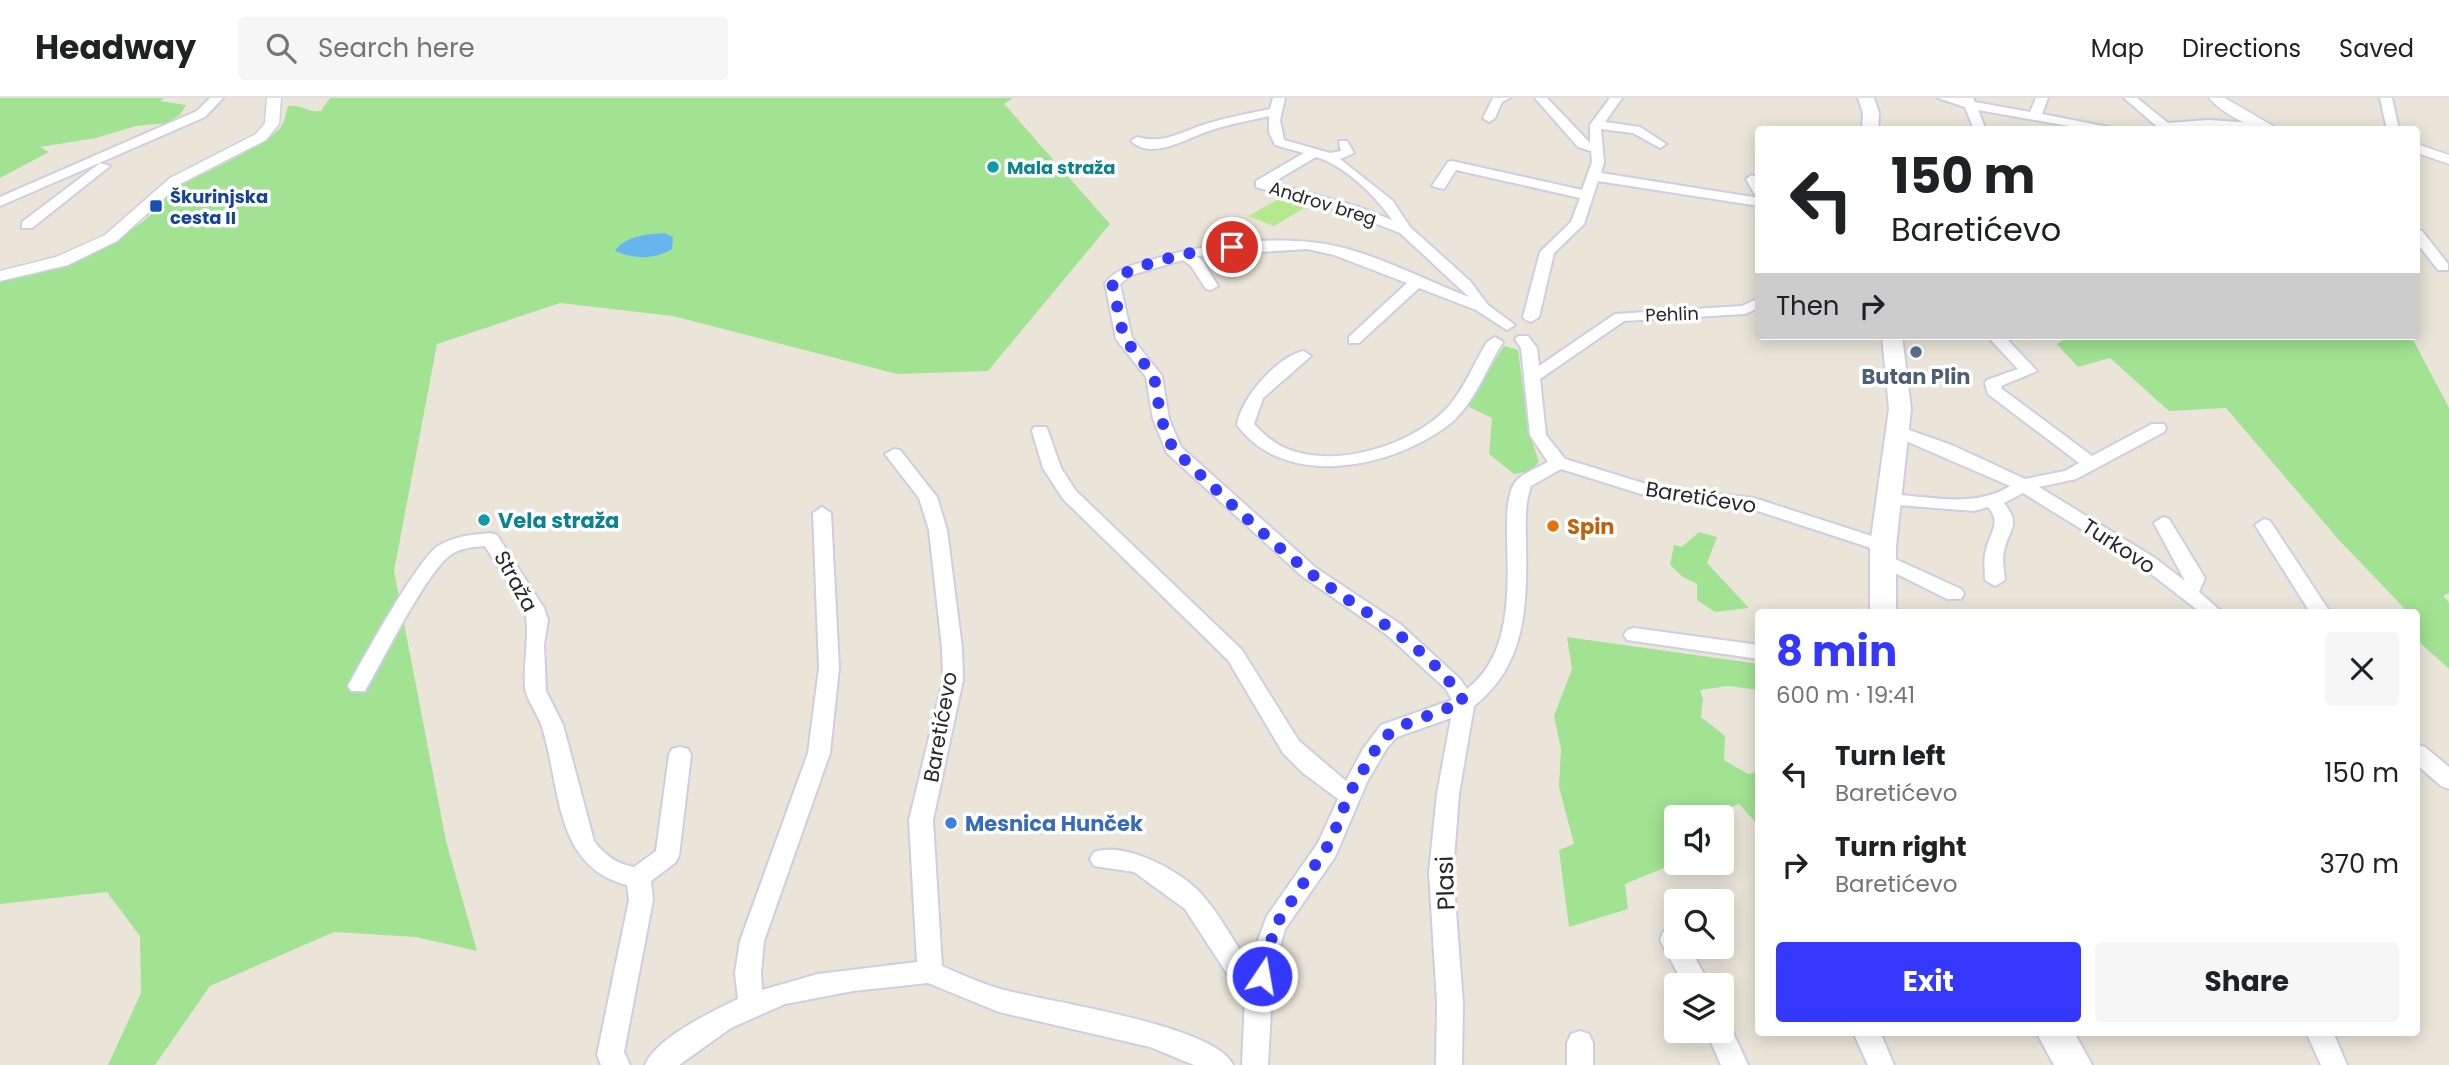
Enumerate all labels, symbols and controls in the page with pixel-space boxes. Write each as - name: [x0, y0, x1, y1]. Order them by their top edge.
- search box: [238, 17, 728, 80]
- text: Headway: [35, 24, 196, 71]
- icon: search: [262, 29, 300, 67]
- text: Search here: [318, 30, 475, 66]
- text: Map: [2091, 32, 2144, 65]
- text: Directions: [2182, 32, 2301, 65]
- text: Saved: [2339, 32, 2414, 65]
- text: 150 m: [1891, 142, 2036, 210]
- icon: left: [1776, 154, 1867, 245]
- place label: Mala straža: [1007, 155, 1116, 180]
- marker: Mala straža: [985, 159, 1001, 175]
- street label: Androv breg: [1266, 175, 1380, 231]
- place label: Škurinjska cesta II: [170, 184, 268, 230]
- marker: Škurinjska cesta II: [148, 198, 164, 214]
- text: Baretićevo: [1891, 207, 2061, 252]
- pin: [1202, 217, 1262, 277]
- icon: arrive: [1213, 228, 1251, 266]
- icon: right: [1853, 287, 1891, 325]
- text: Then: [1776, 288, 1839, 324]
- street label: Pehlin: [1645, 301, 1699, 327]
- marker: Butan Plin: [1908, 344, 1924, 360]
- place label: Butan Plin: [1861, 362, 1971, 391]
- street label: Baretićevo: [1644, 474, 1758, 520]
- place label: Vela straža: [498, 506, 619, 535]
- street label: Turkovo: [2077, 511, 2161, 581]
- marker: Vela straža: [476, 512, 492, 528]
- place label: Spin: [1567, 512, 1615, 541]
- marker: Spin: [1545, 518, 1561, 534]
- street label: Straža: [487, 545, 545, 617]
- text: 8 min: [1776, 622, 1897, 681]
- button: close: [2325, 632, 2399, 706]
- street label: Baretićevo: [916, 669, 964, 785]
- text: 600 m · 19:41: [1776, 679, 1915, 711]
- text: Turn left: [1835, 738, 1946, 774]
- icon: left: [1776, 755, 1814, 793]
- text: 150 m: [2324, 755, 2399, 791]
- text: Baretićevo: [1835, 777, 1957, 809]
- map controls: [1664, 805, 1734, 1043]
- button: sound: [1664, 805, 1734, 875]
- place label: Mesnica Hunček: [965, 809, 1143, 838]
- marker: Mesnica Hunček: [943, 815, 959, 831]
- text: Turn right: [1835, 829, 1967, 865]
- icon: right: [1776, 846, 1814, 884]
- text: 370 m: [2319, 846, 2399, 882]
- street label: Plasi: [1428, 855, 1462, 911]
- text: Baretićevo: [1835, 868, 1957, 900]
- button: search: [1664, 889, 1734, 959]
- position arrow: [1225, 939, 1299, 1013]
- button: Exit: [1776, 942, 2081, 1022]
- button: Share: [2095, 942, 2399, 1022]
- button: layers: [1664, 973, 1734, 1043]

